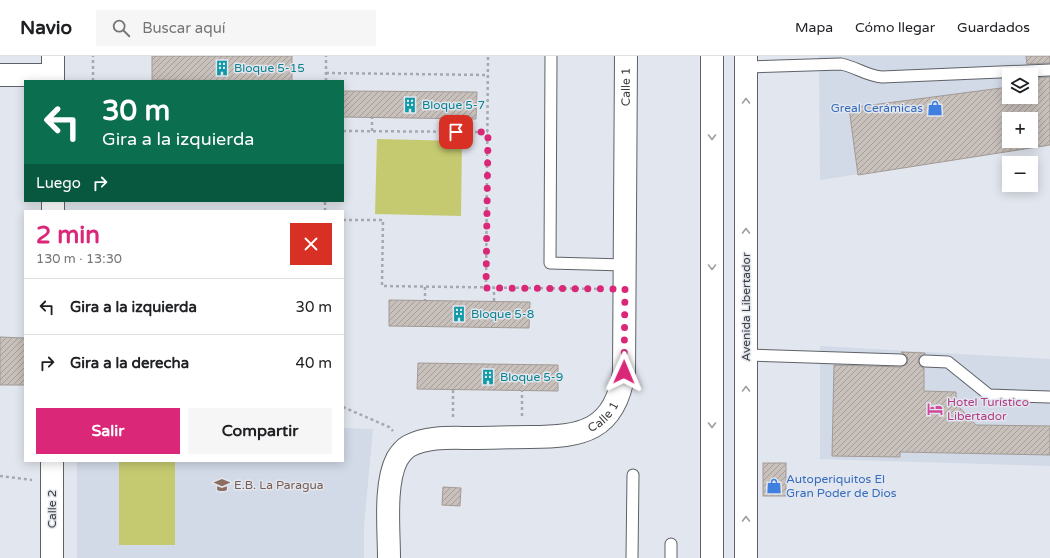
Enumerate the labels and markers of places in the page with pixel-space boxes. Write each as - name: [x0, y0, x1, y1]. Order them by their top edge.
- building icon: Bloque 5-15: [213, 59, 231, 77]
- place label: Bloque 5-15: [234, 61, 305, 75]
- building icon: Bloque 5-7: [401, 96, 419, 114]
- place label: Bloque 5-7: [422, 98, 485, 112]
- shop icon: Greal Cerámicas: [926, 99, 944, 117]
- place label: Greal Cerámicas: [831, 101, 923, 115]
- pin: [439, 115, 473, 149]
- building icon: Bloque 5-8: [450, 305, 468, 323]
- place label: Bloque 5-8: [471, 307, 534, 321]
- building icon: Bloque 5-9: [479, 368, 497, 386]
- place label: Bloque 5-9: [500, 370, 563, 384]
- place label: Hotel Turístico Libertador: [947, 395, 1029, 423]
- hotel icon: Hotel Turístico Libertador: [926, 400, 944, 418]
- place label: Autoperiquitos El Gran Poder de Dios: [786, 472, 897, 500]
- school or university icon: E.B. La Paragua: [213, 476, 231, 494]
- shop icon: Autoperiquitos El Gran Poder de Dios: [765, 477, 783, 495]
- place label: E.B. La Paragua: [234, 478, 324, 492]

